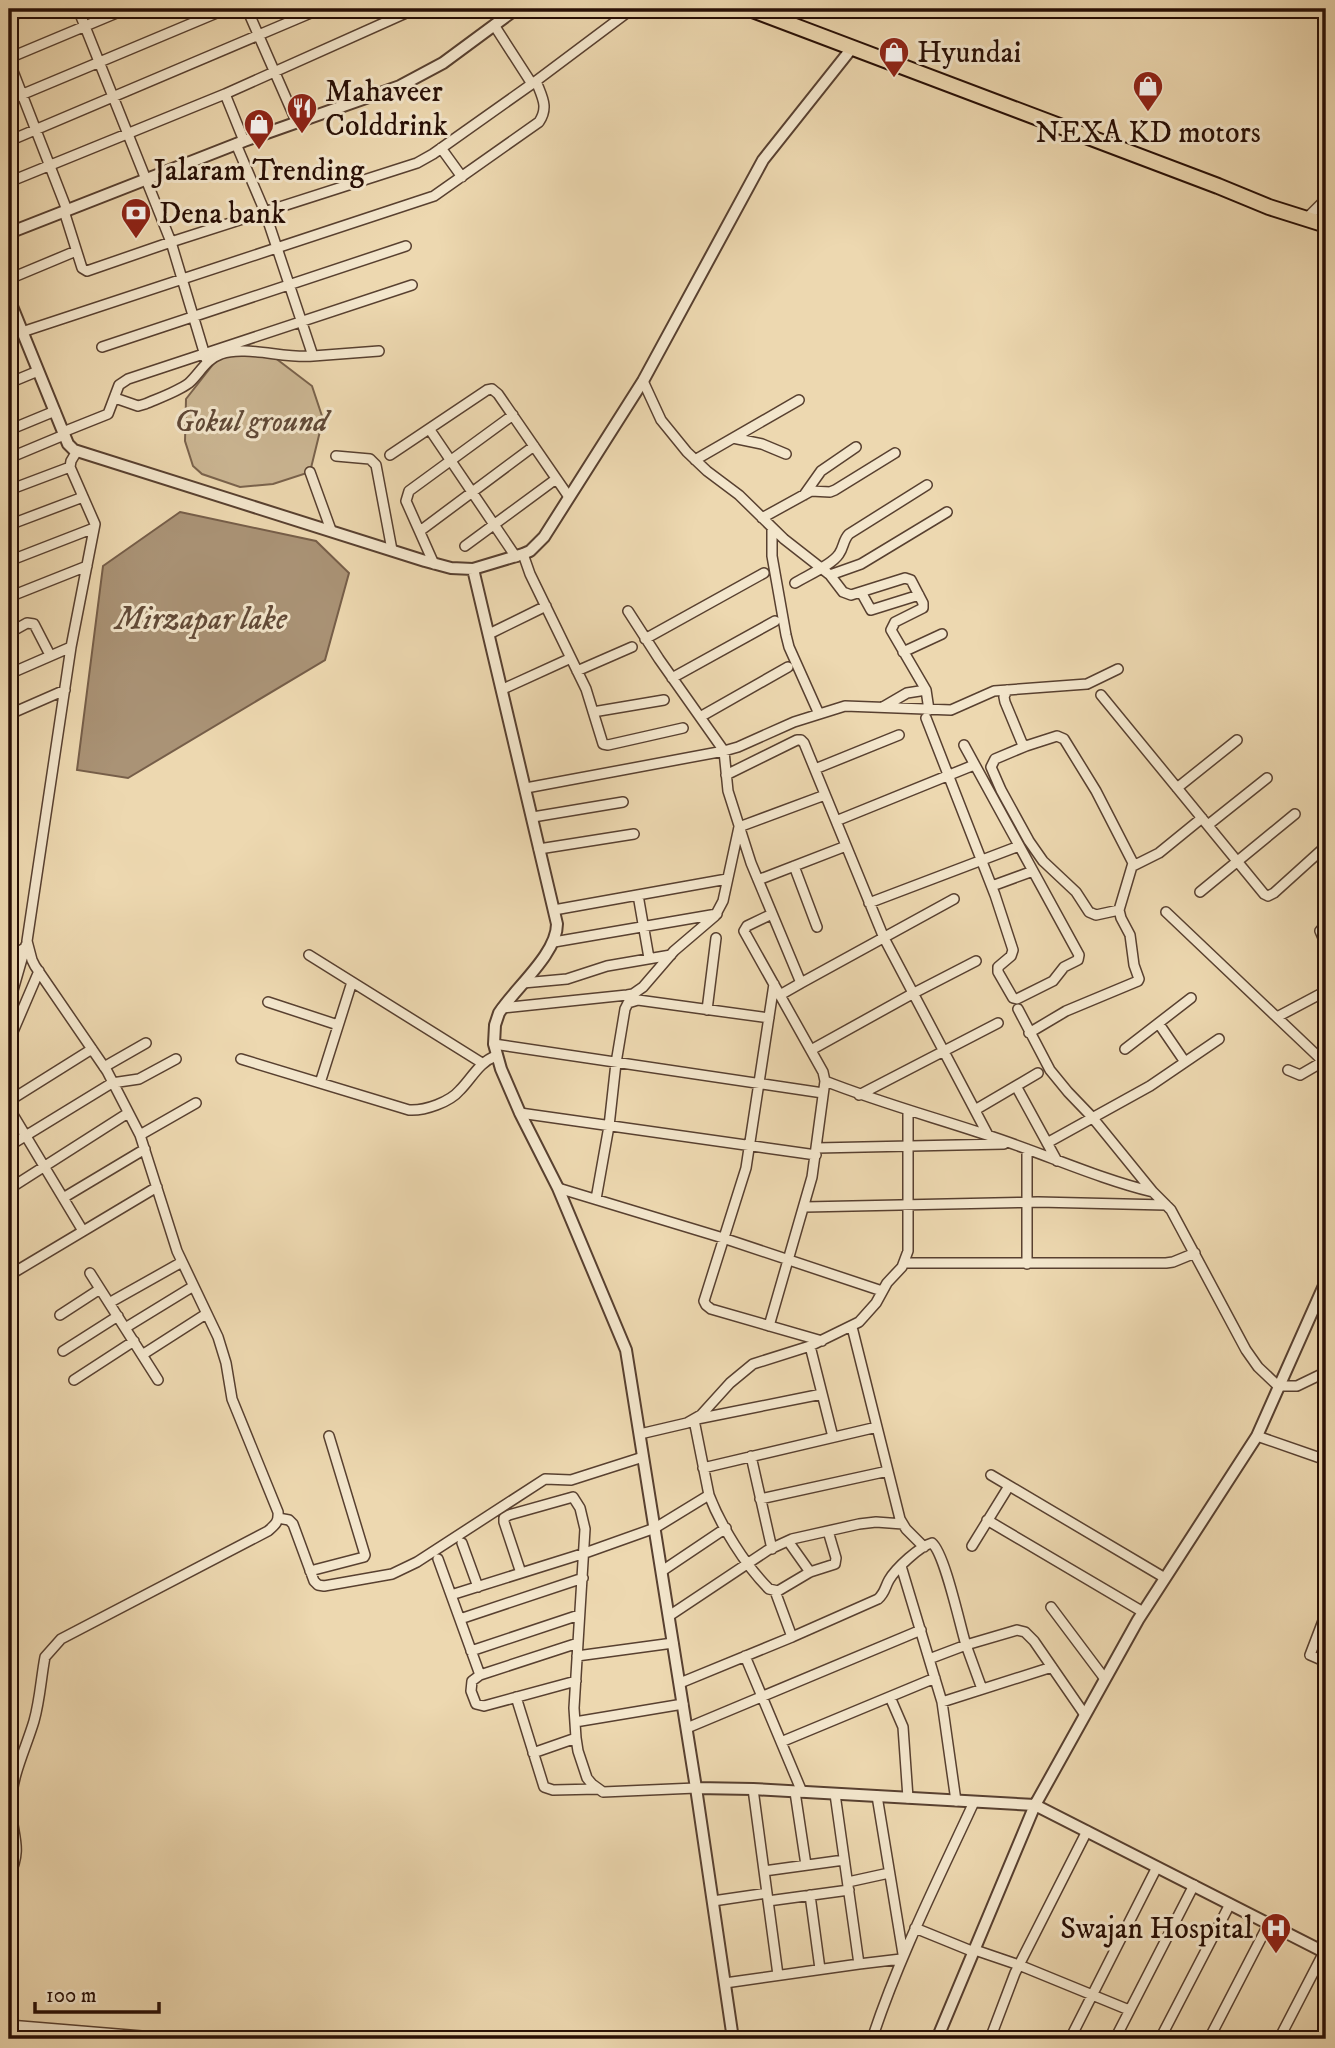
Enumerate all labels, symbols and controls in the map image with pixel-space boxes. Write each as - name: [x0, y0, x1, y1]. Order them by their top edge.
- shop icon: Hyundai: [877, 35, 911, 79]
- place label: Hyundai: [917, 35, 1021, 72]
- shop icon: NEXA KD motors: [1131, 69, 1165, 113]
- place label: Mahaveer Colddrink: [325, 74, 448, 145]
- restaurant icon: Mahaveer Colddrink: [285, 91, 319, 135]
- shop icon: Jalaram Trending: [242, 107, 276, 151]
- place label: NEXA KD motors: [1035, 115, 1261, 152]
- place label: Jalaram Trending: [151, 153, 365, 190]
- bank icon: Dena bank: [119, 196, 153, 240]
- place label: Dena bank: [159, 196, 286, 233]
- park label: Gokul ground: [174, 404, 332, 441]
- water label: Mirzapar lake: [113, 600, 288, 640]
- place label: Swajan Hospital: [1060, 1911, 1253, 1948]
- hospital icon: Swajan Hospital: [1259, 1911, 1293, 1955]
- scale bar: [35, 1971, 159, 2015]
- text: 100 m: [46, 1983, 97, 2009]

